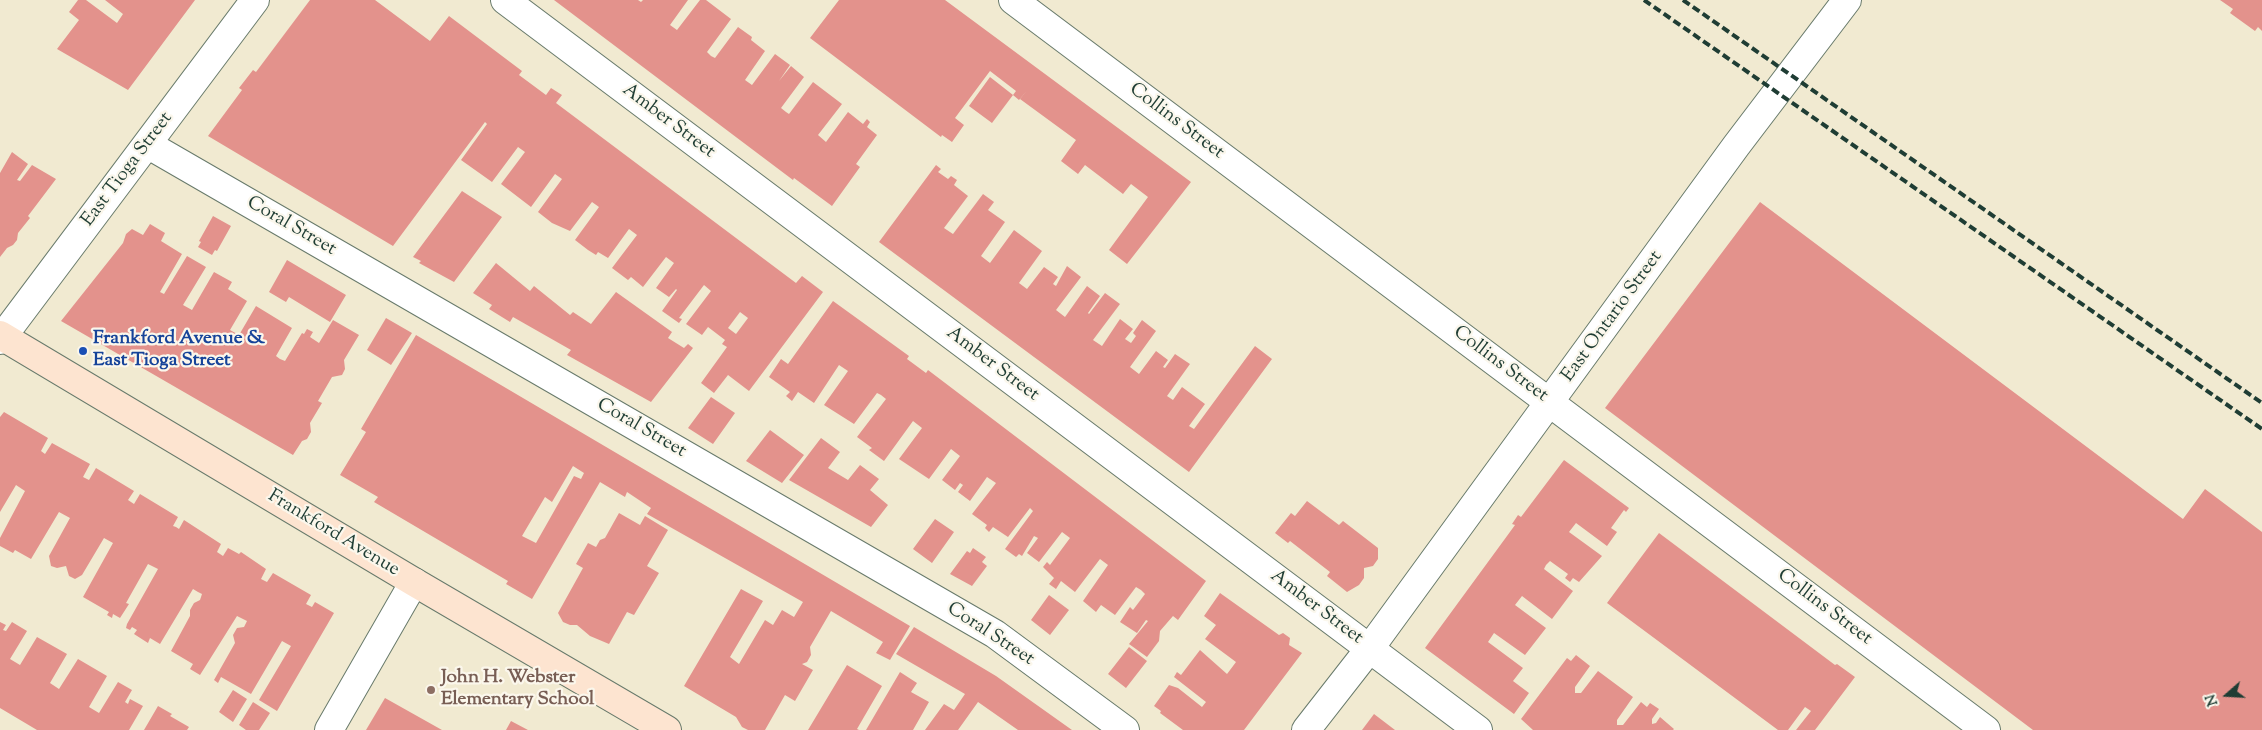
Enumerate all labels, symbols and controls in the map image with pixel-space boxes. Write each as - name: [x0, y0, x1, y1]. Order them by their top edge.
- street label: Collins Street: [1124, 79, 1228, 165]
- street label: Amber Street: [617, 80, 719, 164]
- street label: East Tioga Street: [78, 108, 178, 232]
- street label: Coral Street: [242, 192, 340, 262]
- street label: East Ontario Street: [1558, 247, 1668, 387]
- street label: Collins Street: [1448, 322, 1552, 408]
- street label: Amber Street: [941, 323, 1043, 407]
- place label: Frankford Avenue & East Tioga Street: [93, 329, 265, 373]
- marker: Frankford Avenue & East Tioga Street: [77, 345, 89, 357]
- street label: Coral Street: [592, 394, 690, 464]
- street label: Frankford Avenue: [263, 486, 403, 582]
- street label: Collins Street: [1772, 565, 1876, 651]
- street label: Amber Street: [1265, 566, 1367, 650]
- street label: Coral Street: [942, 598, 1038, 672]
- place label: John H. Webster Elementary School: [441, 668, 594, 712]
- north arrow: [2202, 670, 2252, 720]
- marker: John H. Webster Elementary School: [425, 684, 437, 696]
- text: N: [2202, 691, 2224, 708]

